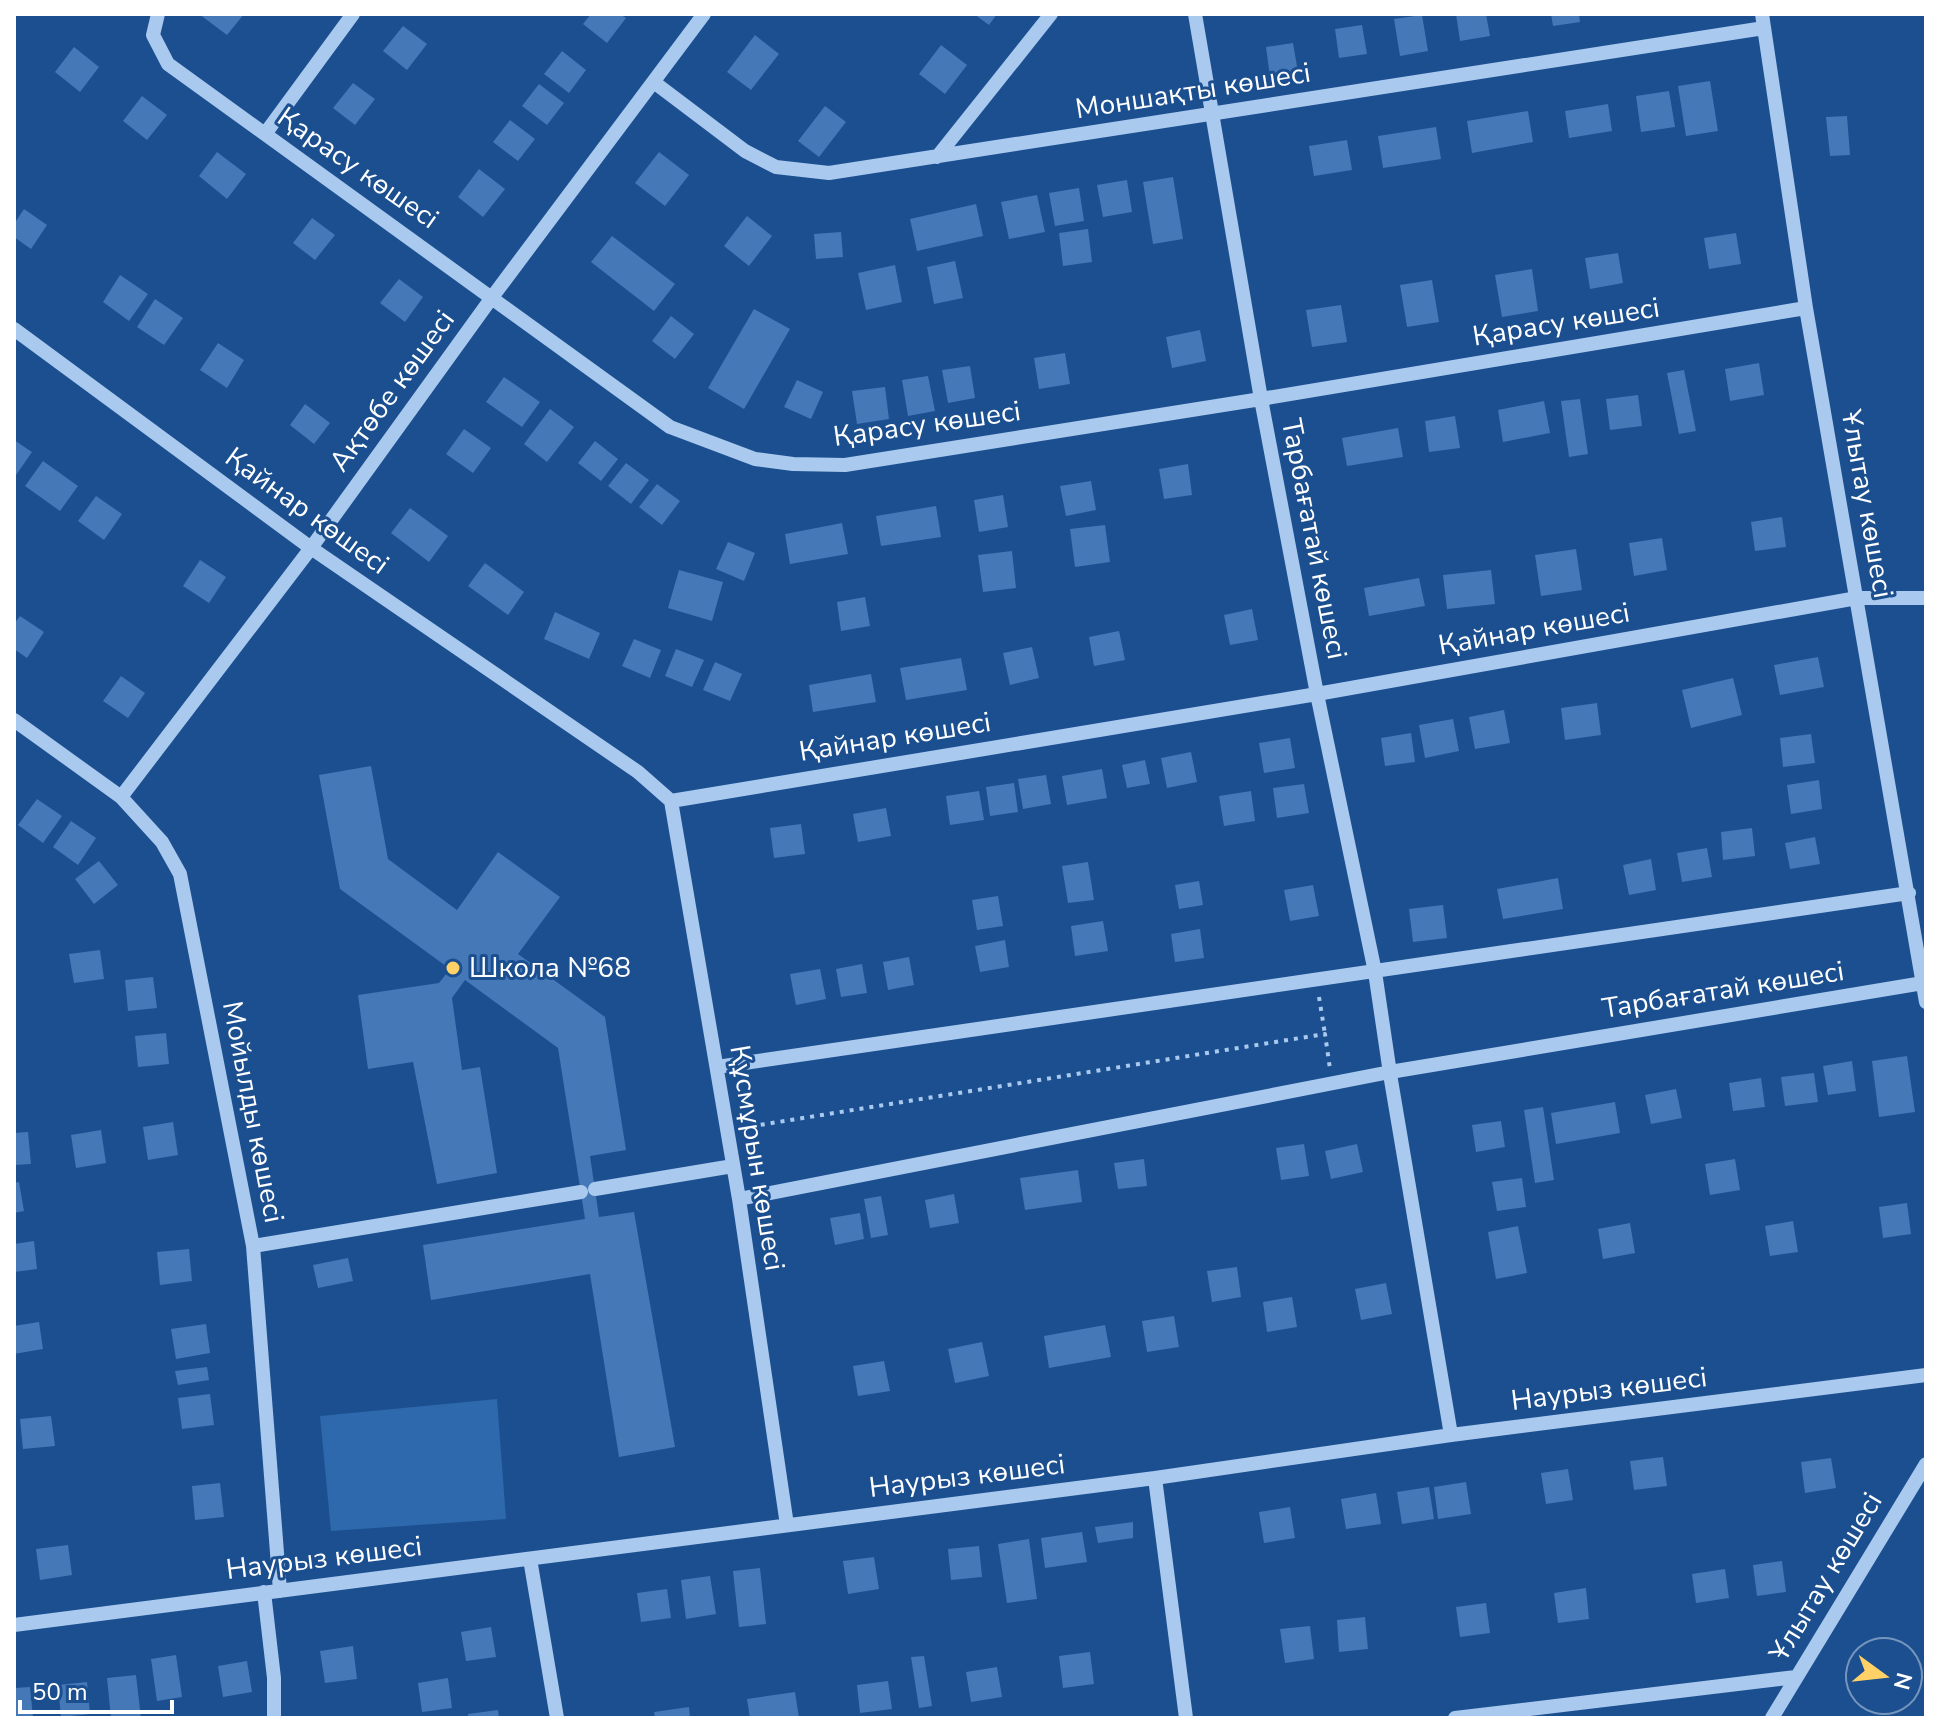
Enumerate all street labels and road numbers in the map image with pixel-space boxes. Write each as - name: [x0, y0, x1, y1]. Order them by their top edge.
- street label: Моншақты көшесі: [1073, 54, 1313, 128]
- street label: Қарасу көшесі: [270, 98, 446, 238]
- street label: Қарасу көшесі: [1470, 288, 1662, 356]
- street label: Ақтөбе көшесі: [321, 303, 463, 479]
- street label: Қарасу көшесі: [831, 392, 1023, 456]
- street label: Ұлытау көшесі: [1832, 406, 1902, 601]
- street label: Тарбағатай көшесі: [1272, 415, 1356, 663]
- street label: Қайнар көшесі: [217, 439, 397, 583]
- street label: Қайнар көшесі: [1435, 593, 1633, 665]
- street label: Қайнар көшесі: [796, 703, 994, 771]
- street label: Тарбағатай көшесі: [1599, 952, 1847, 1028]
- street label: Мойылды көшесі: [213, 998, 293, 1226]
- street label: Құсмұрын көшесі: [720, 1042, 794, 1274]
- street label: Наурыз көшесі: [1509, 1358, 1709, 1420]
- street label: Наурыз көшесі: [867, 1445, 1067, 1507]
- street label: Ұлытау көшесі: [1760, 1485, 1891, 1669]
- street label: Наурыз көшесі: [224, 1527, 424, 1589]

